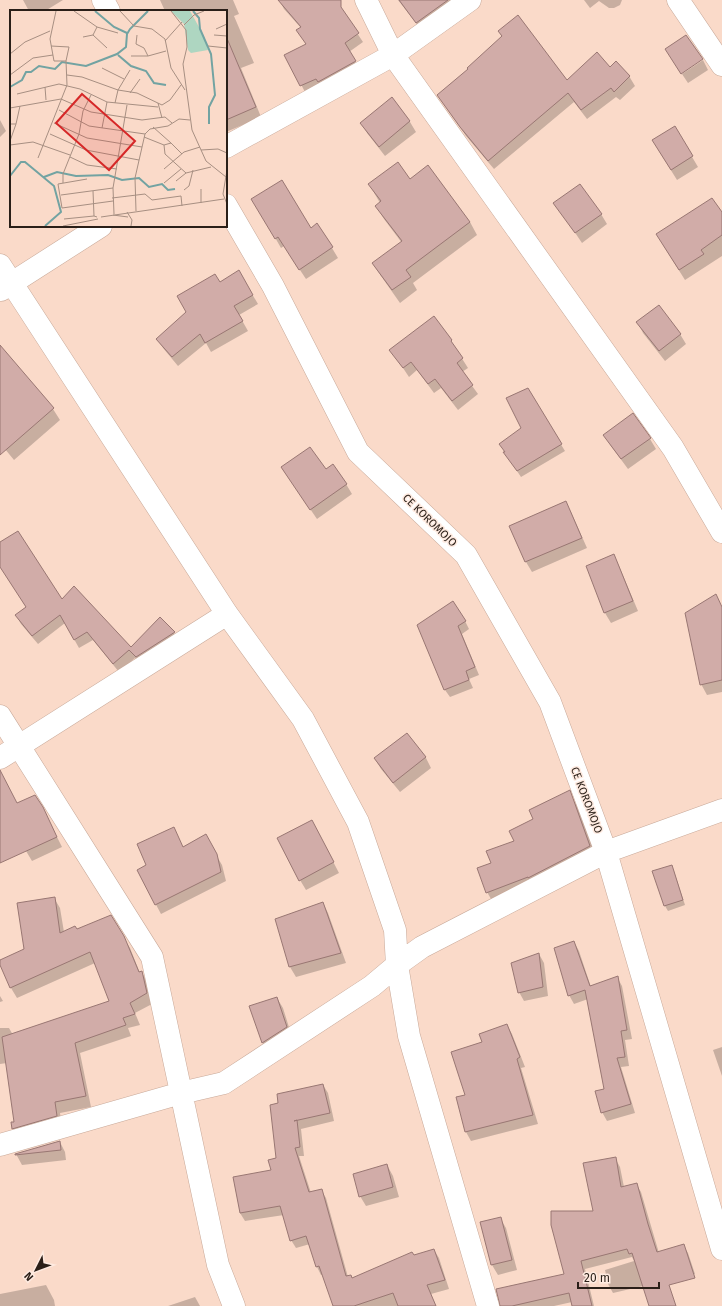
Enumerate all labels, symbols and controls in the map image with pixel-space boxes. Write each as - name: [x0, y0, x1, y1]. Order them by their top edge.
- inset map: [10, 10, 227, 227]
- street label: CE KOROMOJO: [400, 491, 459, 549]
- street label: CE KOROMOJO: [568, 765, 605, 835]
- north arrow: [16, 1250, 56, 1290]
- scale bar: [578, 1264, 659, 1290]
- text: N: [22, 1269, 36, 1283]
- text: 20 m: [584, 1271, 610, 1285]

